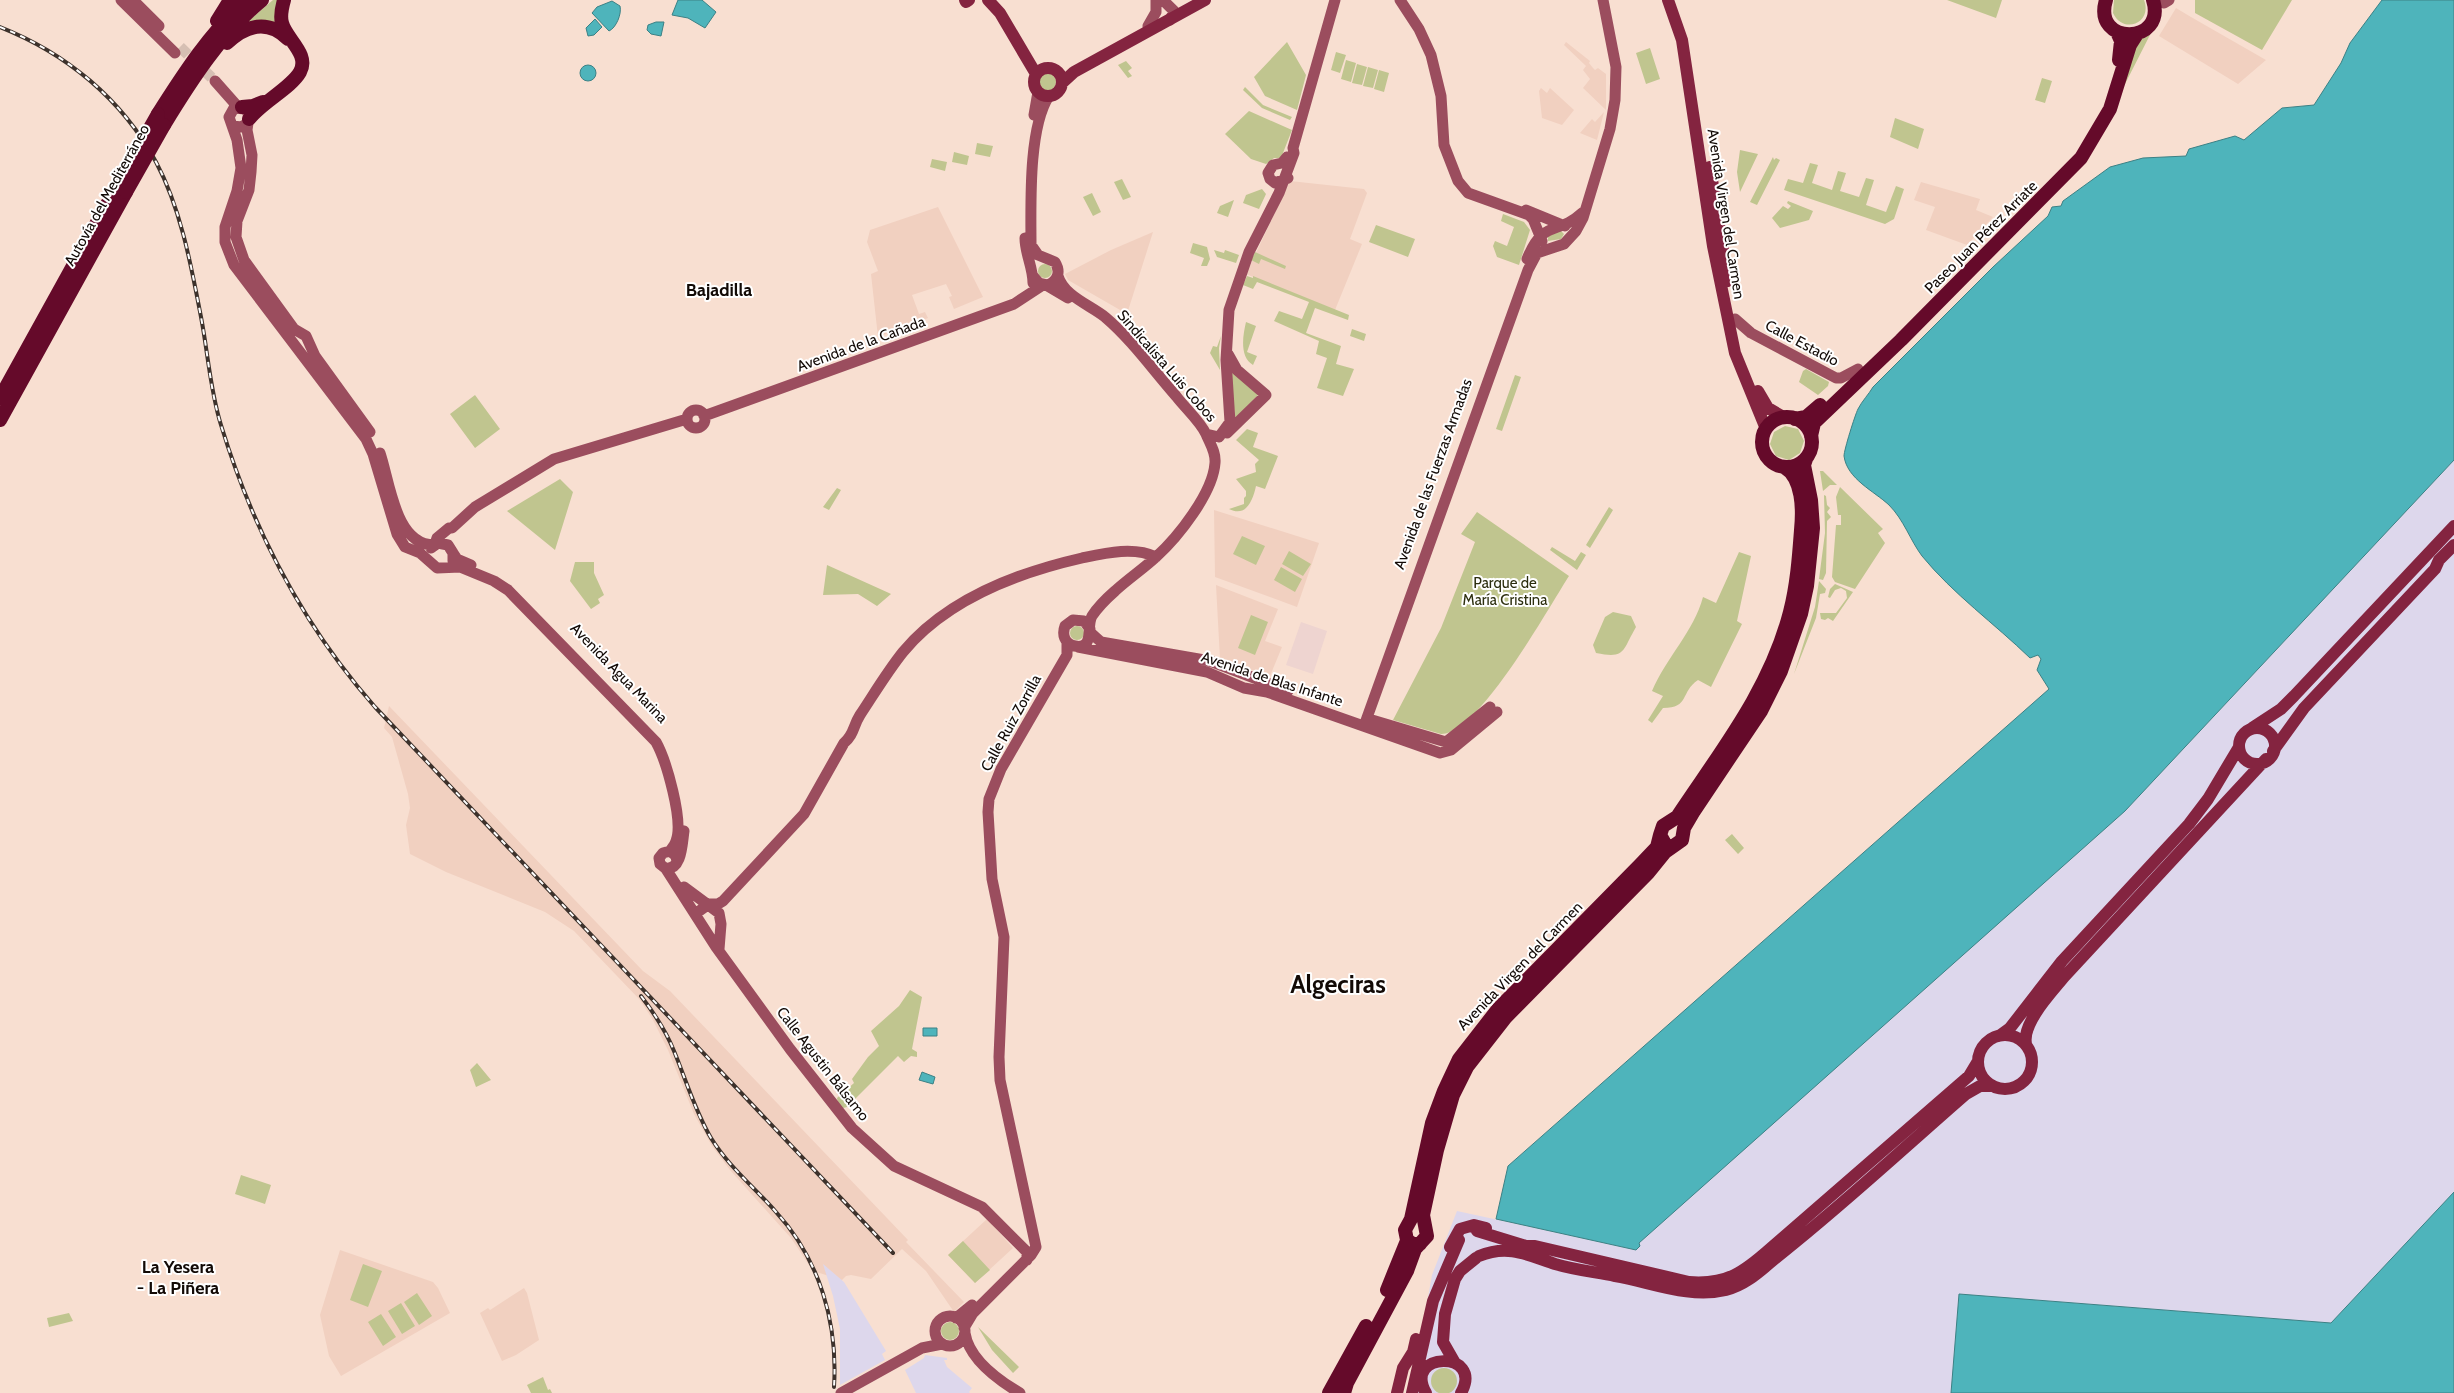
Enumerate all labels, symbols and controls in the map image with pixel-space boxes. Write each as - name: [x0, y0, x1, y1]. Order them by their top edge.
- street label: Autovía del Mediterráneo: [61, 121, 153, 269]
- street label: Avenida Virgen del Carmen: [1704, 128, 1748, 300]
- street label: Paseo Juan Pérez Arriate: [1921, 177, 2041, 297]
- district label: Bajadilla: [686, 279, 752, 301]
- street label: Sindicalista Luis Cobos: [1113, 306, 1221, 426]
- street label: Avenida de la Cañada: [794, 312, 928, 376]
- street label: Calle Estadio: [1762, 316, 1842, 370]
- street label: Avenida de las Fuerzas Armadas: [1390, 376, 1476, 572]
- park label: Parque de María Cristina: [1463, 574, 1548, 609]
- street label: Avenida Agua Marina: [567, 619, 672, 727]
- street label: Avenida de Blas Infante: [1199, 648, 1345, 710]
- street label: Calle Ruiz Zorrilla: [977, 671, 1045, 775]
- street label: Avenida Virgen del Carmen: [1454, 898, 1586, 1034]
- district label: Algeciras: [1290, 969, 1386, 999]
- street label: Calle Agustin Bálsamo: [773, 1003, 873, 1125]
- district label: La Yesera - La Piñera: [137, 1256, 219, 1299]

